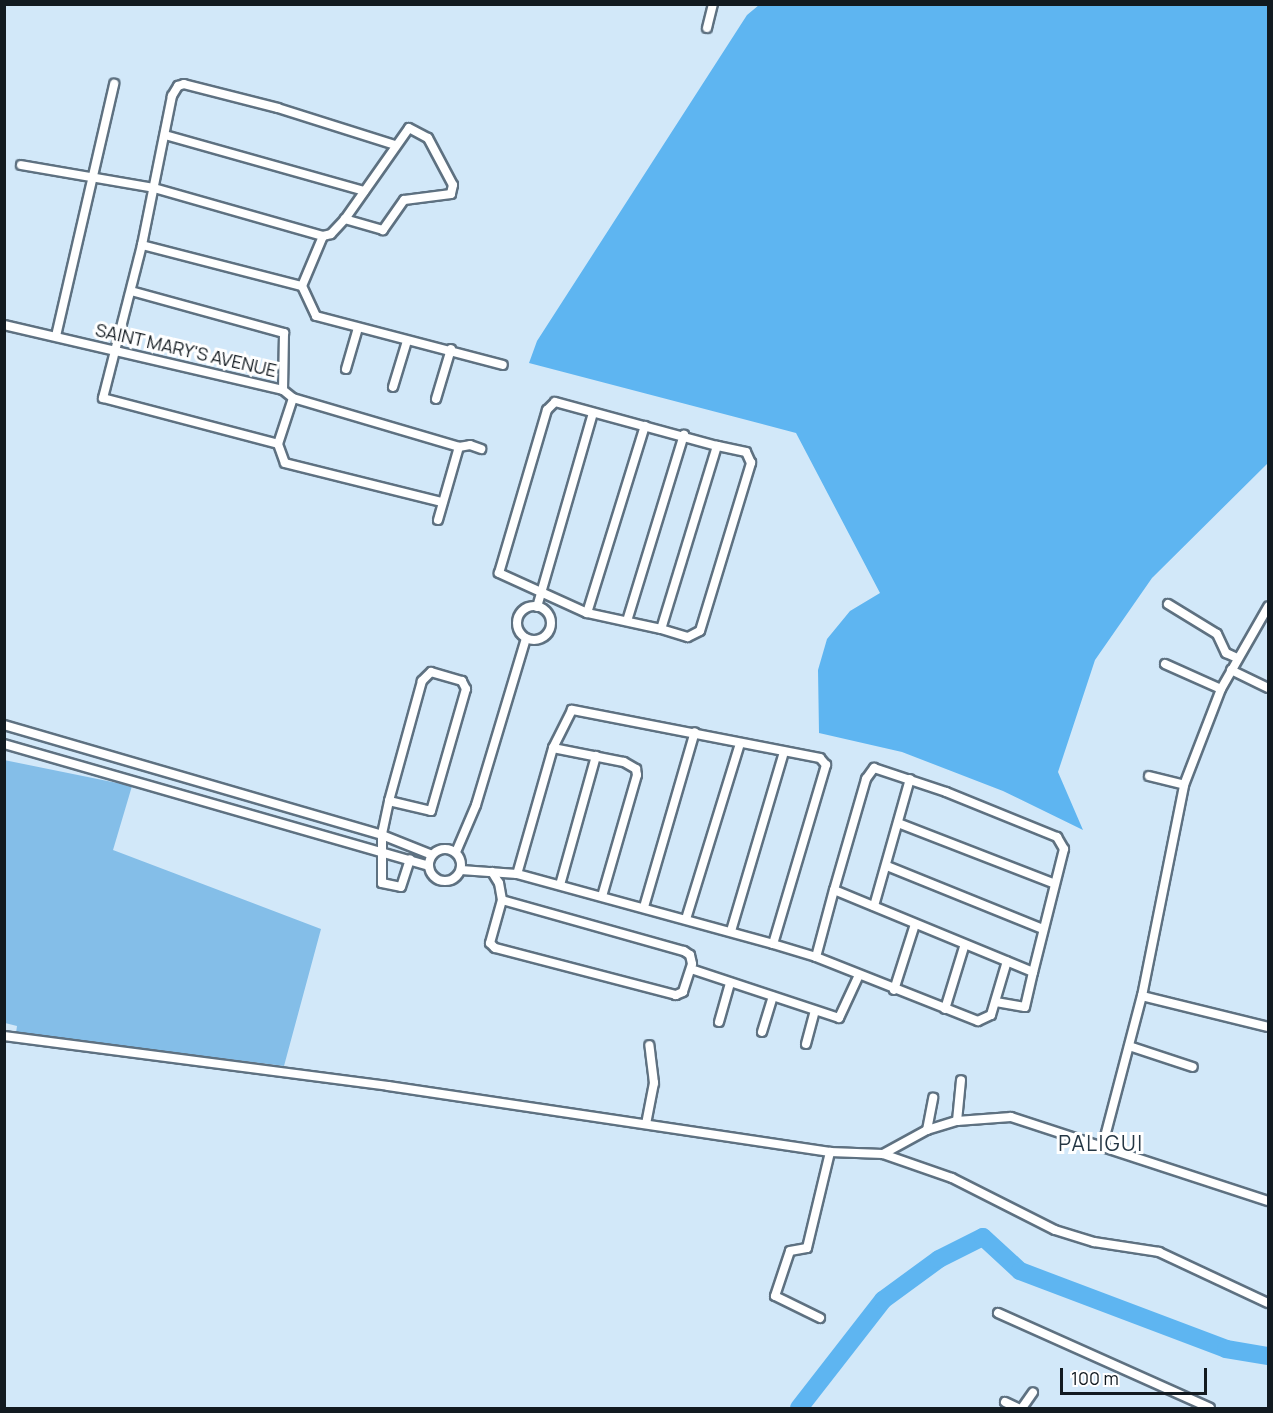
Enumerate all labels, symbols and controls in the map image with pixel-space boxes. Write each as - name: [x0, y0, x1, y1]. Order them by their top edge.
- street label: SAINT MARY'S AVENUE: [93, 319, 279, 381]
- district label: PALIGUI: [1058, 1130, 1144, 1156]
- scale bar: [1063, 1356, 1210, 1394]
- text: 100 m: [1071, 1366, 1119, 1390]

